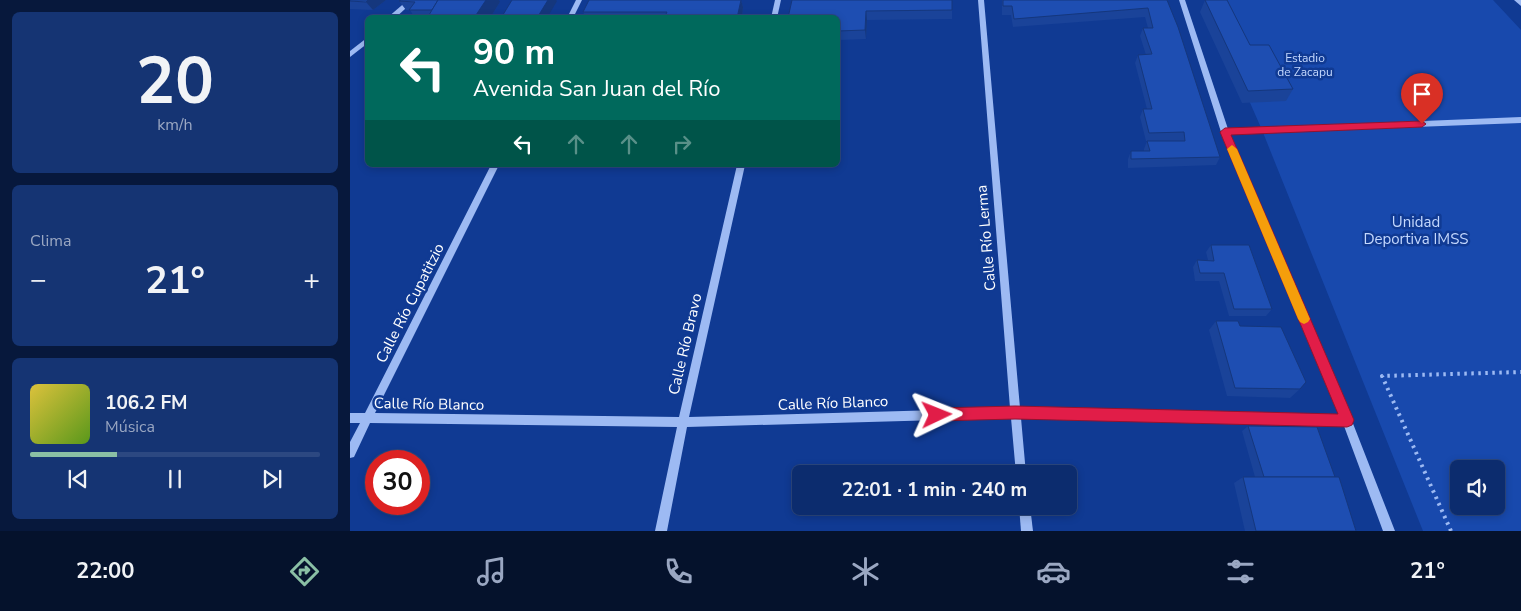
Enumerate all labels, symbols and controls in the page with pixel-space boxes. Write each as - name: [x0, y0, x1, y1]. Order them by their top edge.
- text: 90 m: [473, 29, 555, 76]
- icon: left: [390, 35, 455, 100]
- text: 20: [136, 37, 214, 126]
- park label: Estadio de Zacapu: [1277, 50, 1333, 80]
- pin: [1401, 73, 1443, 124]
- text: Avenida San Juan del Río: [473, 74, 720, 104]
- icon: arrive: [1408, 80, 1436, 108]
- text: km/h: [157, 114, 193, 136]
- icon: left: [509, 130, 537, 158]
- icon: ahead: [562, 130, 590, 158]
- icon: ahead: [615, 130, 643, 158]
- icon: right: [668, 130, 696, 158]
- street label: Calle Río Lerma: [971, 184, 1001, 292]
- park label: Unidad Deportiva IMSS: [1363, 212, 1469, 249]
- text: Clima: [30, 230, 71, 252]
- street label: Calle Río Cupatitzio: [371, 240, 449, 366]
- text: 21°: [145, 255, 205, 306]
- text: −: [30, 261, 47, 299]
- text: +: [303, 261, 320, 299]
- street label: Calle Río Bravo: [664, 291, 706, 397]
- position arrow: [910, 388, 962, 440]
- text: 106.2 FM: [105, 390, 188, 416]
- street label: Calle Río Blanco: [778, 391, 888, 415]
- street label: Calle Río Blanco: [374, 393, 484, 415]
- text: Música: [105, 416, 155, 438]
- speed limit sign: 30: [365, 450, 430, 515]
- map controls: [1450, 460, 1505, 515]
- button: sound: [1450, 460, 1505, 515]
- icon: previous: [64, 465, 92, 493]
- icon: pause: [161, 465, 189, 493]
- icon: next: [258, 465, 286, 493]
- text: 22:01 · 1 min · 240 m: [842, 477, 1027, 503]
- icon: directions: [287, 554, 322, 589]
- icon: music: [474, 554, 509, 589]
- icon: phone: [661, 554, 696, 589]
- icon: climate: [848, 554, 883, 589]
- icon: car: [1036, 554, 1071, 589]
- icon: filters: [1223, 554, 1258, 589]
- text: 22:00: [76, 556, 134, 586]
- text: 21°: [1410, 556, 1445, 586]

